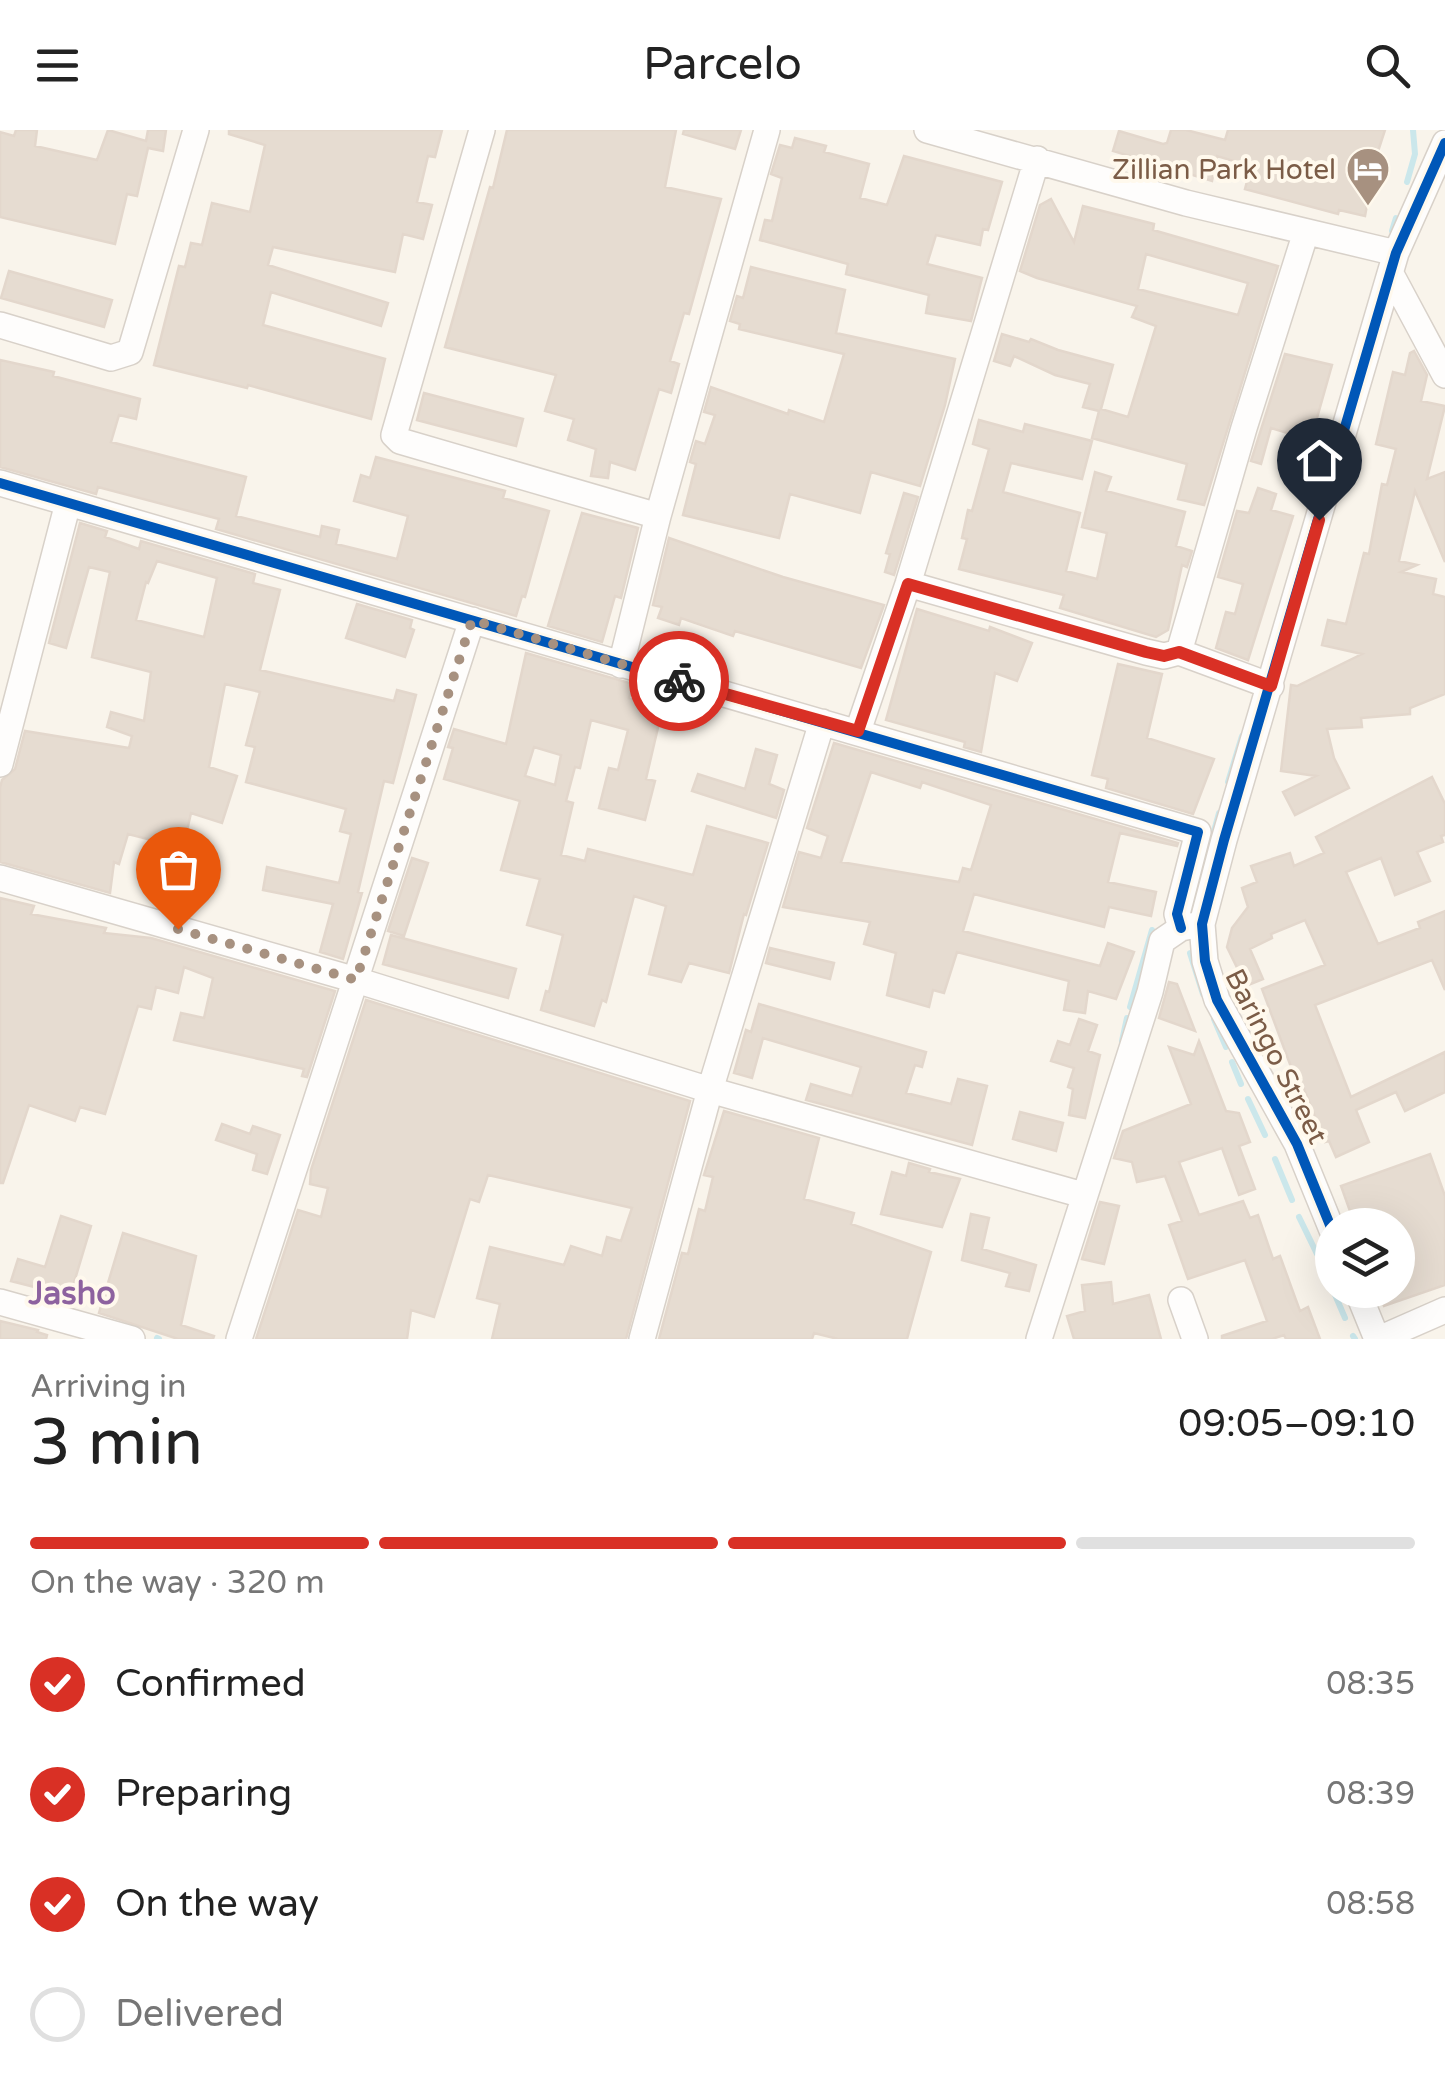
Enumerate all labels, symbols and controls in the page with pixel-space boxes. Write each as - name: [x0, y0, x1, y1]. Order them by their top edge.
- icon: menu: [30, 38, 85, 93]
- text: Parcelo: [643, 38, 802, 92]
- icon: search: [1360, 38, 1415, 93]
- hotel icon: Zillian Park Hotel: [1345, 146, 1391, 207]
- place label: Zillian Park Hotel: [1112, 153, 1336, 187]
- pin: [1277, 418, 1362, 521]
- icon: home: [1292, 433, 1347, 488]
- courier: [629, 631, 729, 731]
- icon: bike: [652, 654, 707, 709]
- pin: [136, 827, 221, 930]
- icon: bag: [151, 842, 206, 897]
- street label: Baringo Street: [1217, 963, 1335, 1150]
- map controls: [1315, 1208, 1415, 1308]
- button: layers: [1315, 1208, 1415, 1308]
- district label: Jasho: [27, 1275, 116, 1313]
- text: Arriving in: [30, 1368, 187, 1406]
- text: 09:05–09:10: [1178, 1401, 1415, 1447]
- text: 3 min: [30, 1404, 203, 1483]
- text: On the way · 320 m: [30, 1564, 325, 1602]
- icon: check: [30, 1657, 85, 1712]
- text: Confirmed: [115, 1661, 306, 1707]
- text: 08:35: [1326, 1665, 1415, 1703]
- icon: check: [30, 1767, 85, 1822]
- text: Preparing: [115, 1771, 292, 1817]
- text: 08:39: [1326, 1775, 1415, 1813]
- icon: check: [30, 1877, 85, 1932]
- text: On the way: [115, 1881, 319, 1927]
- text: 08:58: [1326, 1885, 1415, 1923]
- text: Delivered: [115, 1991, 284, 2037]

